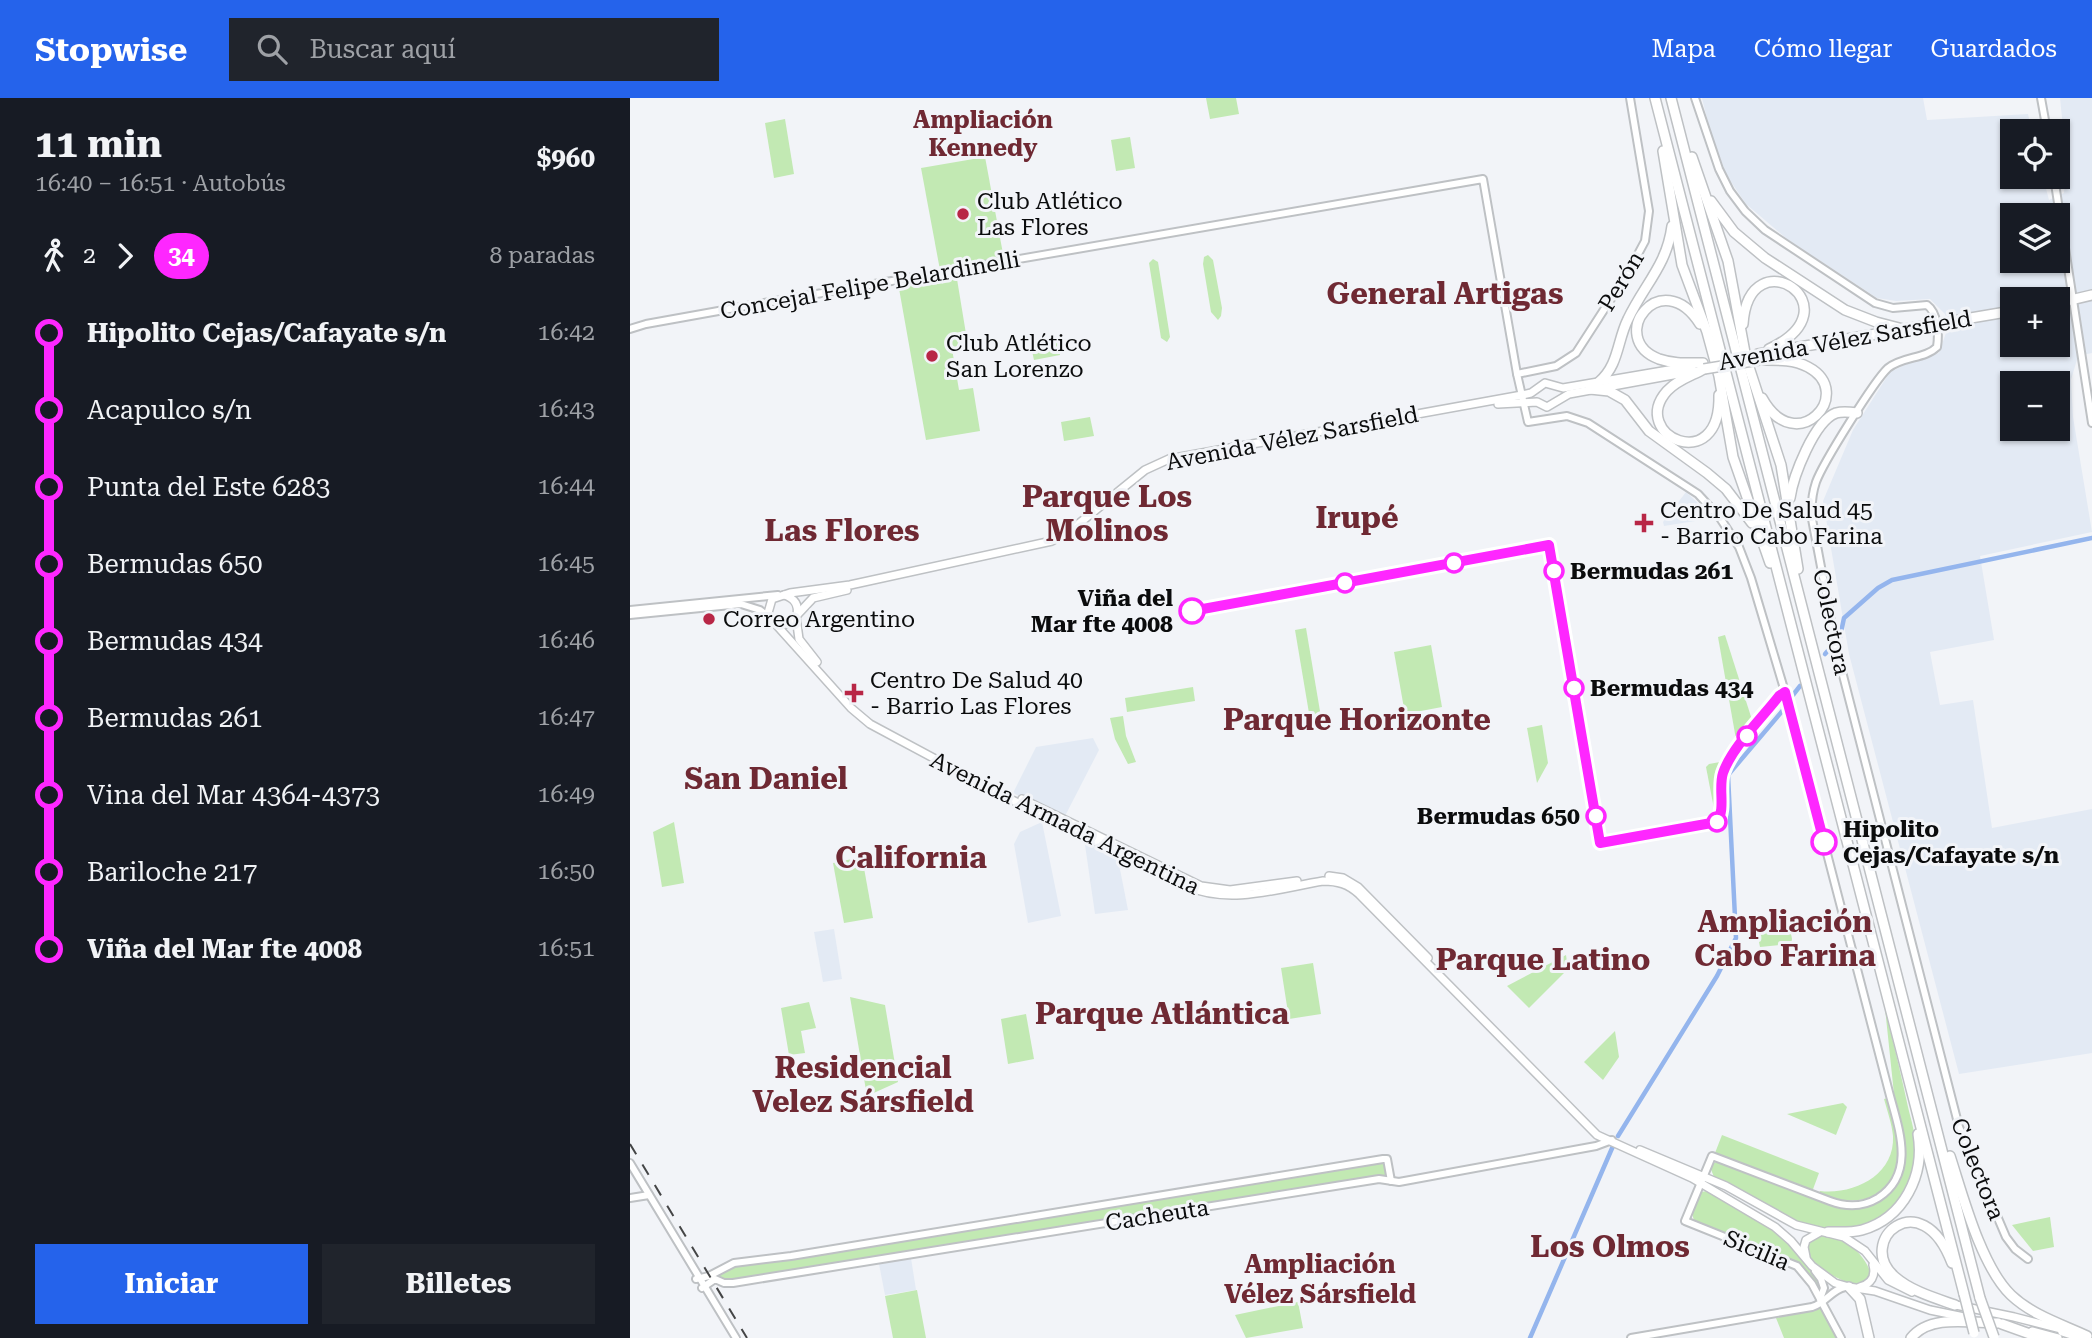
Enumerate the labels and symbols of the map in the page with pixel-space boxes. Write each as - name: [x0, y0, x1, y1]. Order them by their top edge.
- district label: Ampliación Kennedy: [913, 106, 1053, 162]
- place label: Club Atlético Las Flores: [977, 188, 1123, 241]
- marker: Club Atlético Las Flores: [955, 206, 971, 222]
- street label: Concejal Felipe Belardinelli: [718, 246, 1022, 325]
- street label: Perón: [1593, 246, 1650, 316]
- district label: General Artigas: [1327, 276, 1563, 311]
- street label: Avenida Vélez Sarsfield: [1717, 305, 1974, 376]
- place label: Club Atlético San Lorenzo: [946, 330, 1092, 383]
- marker: Club Atlético San Lorenzo: [924, 348, 940, 364]
- street label: Avenida Vélez Sarsfield: [1164, 401, 1421, 476]
- district label: Parque Los Molinos: [1022, 479, 1192, 548]
- place label: Centro De Salud 45 - Barrio Cabo Farina: [1660, 497, 1883, 550]
- district label: Irupé: [1315, 500, 1399, 535]
- district label: Las Flores: [764, 513, 920, 548]
- marker: Centro De Salud 45 - Barrio Cabo Farina: [1634, 513, 1654, 533]
- unlabelled marker: [1444, 553, 1464, 573]
- place label: Bermudas 261: [1570, 558, 1733, 585]
- marker: Bermudas 261: [1544, 561, 1564, 581]
- street label: Colectora: [1807, 567, 1856, 678]
- unlabelled marker: [1335, 573, 1355, 593]
- place label: Viña del Mar fte 4008: [1031, 585, 1173, 638]
- marker: Viña del Mar fte 4008: [1179, 598, 1205, 624]
- place label: Correo Argentino: [723, 606, 915, 633]
- marker: Correo Argentino: [701, 611, 717, 627]
- place label: Centro De Salud 40 - Barrio Las Flores: [870, 667, 1083, 720]
- place label: Bermudas 434: [1590, 675, 1753, 702]
- marker: Bermudas 434: [1564, 678, 1584, 698]
- marker: Centro De Salud 40 - Barrio Las Flores: [844, 683, 864, 703]
- district label: Parque Horizonte: [1223, 702, 1491, 737]
- unlabelled marker: [1737, 726, 1757, 746]
- street label: Avenida Armada Argentina: [926, 746, 1204, 901]
- district label: San Daniel: [684, 761, 848, 796]
- place label: Bermudas 650: [1417, 803, 1580, 830]
- marker: Bermudas 650: [1586, 806, 1606, 826]
- unlabelled marker: [1707, 812, 1727, 832]
- place label: Hipolito Cejas/Cafayate s/n: [1843, 816, 2060, 869]
- marker: Hipolito Cejas/Cafayate s/n: [1811, 829, 1837, 855]
- district label: California: [835, 840, 987, 875]
- district label: Ampliación Cabo Farina: [1694, 904, 1876, 973]
- district label: Parque Latino: [1436, 942, 1650, 977]
- district label: Parque Atlántica: [1035, 996, 1289, 1031]
- district label: Residencial Velez Sársfield: [752, 1050, 974, 1119]
- street label: Colectora: [1945, 1114, 2010, 1225]
- street label: Cacheuta: [1103, 1194, 1211, 1237]
- street label: Sicilia: [1720, 1225, 1794, 1277]
- district label: Los Olmos: [1530, 1229, 1690, 1264]
- district label: Ampliación Vélez Sársfield: [1224, 1249, 1416, 1309]

